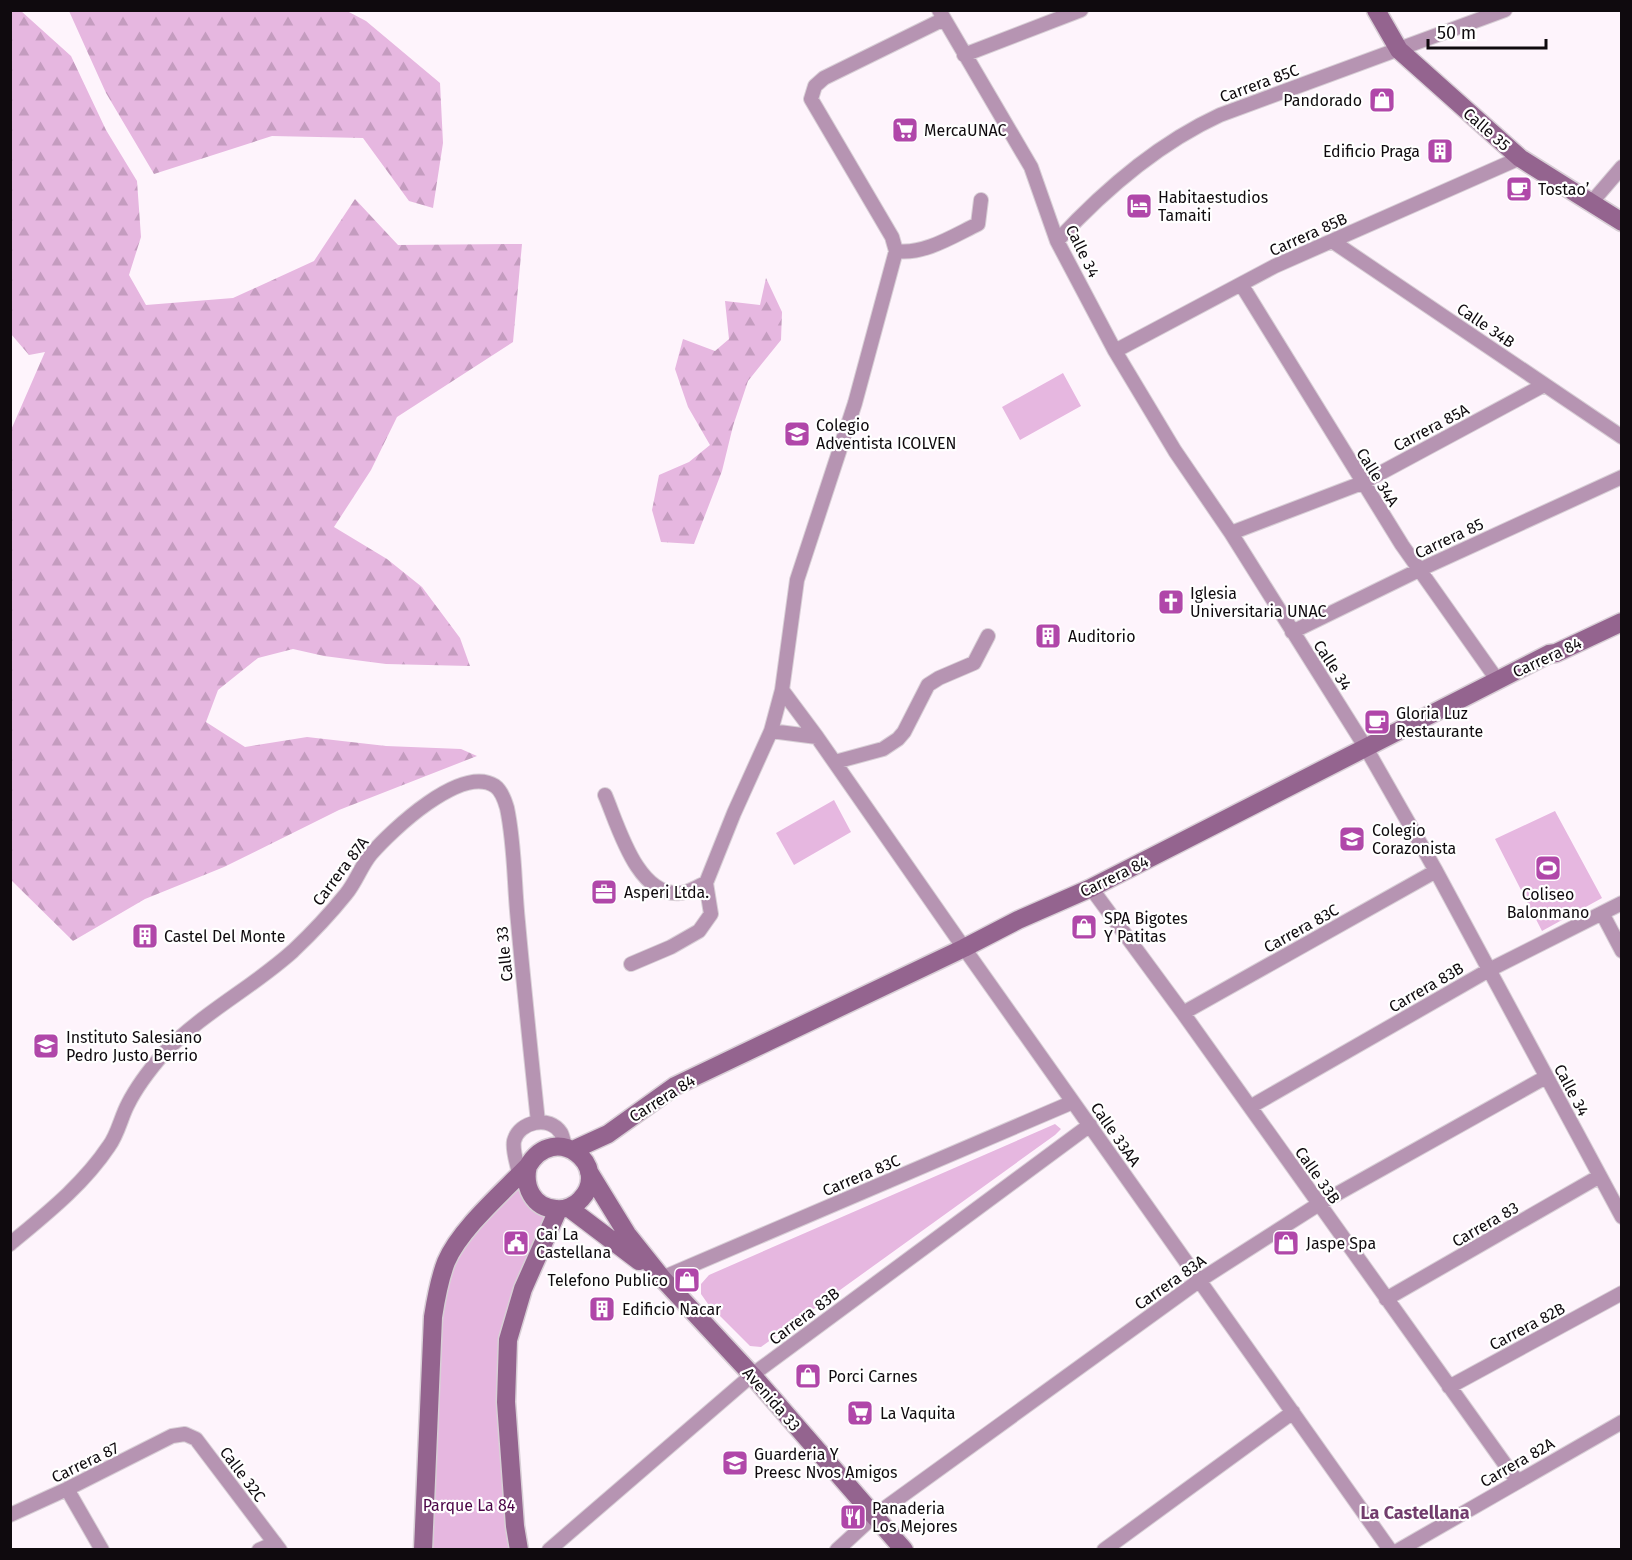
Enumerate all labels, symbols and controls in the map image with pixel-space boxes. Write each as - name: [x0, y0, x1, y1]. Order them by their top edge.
- scale bar: [1428, 12, 1546, 50]
- text: 50 m: [1437, 22, 1476, 44]
- street label: Carrera 85C: [1217, 60, 1301, 106]
- shop icon: Pandorado: [1367, 85, 1397, 115]
- place label: Pandorado: [1283, 91, 1362, 110]
- street label: Calle 35: [1459, 104, 1514, 155]
- supermarket icon: MercaUNAC: [890, 115, 920, 145]
- place label: MercaUNAC: [924, 121, 1007, 140]
- building icon: Edificio Praga: [1425, 136, 1455, 166]
- place label: Edificio Praga: [1323, 142, 1420, 161]
- cafe icon: Tostao’: [1504, 174, 1534, 204]
- place label: Tostao’: [1538, 180, 1589, 199]
- place label: Habitaestudios Tamaiti: [1158, 188, 1268, 225]
- hotel icon: Habitaestudios Tamaiti: [1124, 191, 1154, 221]
- street label: Carrera 85B: [1266, 209, 1350, 260]
- street label: Calle 34: [1062, 222, 1104, 281]
- street label: Calle 34B: [1453, 299, 1519, 352]
- street label: Carrera 85A: [1390, 399, 1473, 455]
- place label: Colegio Adventista ICOLVEN: [816, 416, 957, 453]
- school or university icon: Colegio Adventista ICOLVEN: [782, 419, 812, 449]
- street label: Calle 34A: [1352, 445, 1403, 511]
- street label: Carrera 85: [1412, 514, 1487, 563]
- place label: Iglesia Universitaria UNAC: [1190, 584, 1326, 621]
- church icon: Iglesia Universitaria UNAC: [1156, 587, 1186, 617]
- building icon: Auditorio: [1033, 621, 1063, 651]
- place label: Auditorio: [1068, 627, 1135, 646]
- street label: Carrera 84: [1510, 633, 1585, 682]
- street label: Calle 34: [1309, 637, 1356, 694]
- place label: Gloria Luz Restaurante: [1396, 704, 1483, 741]
- cafe icon: Gloria Luz Restaurante: [1362, 707, 1392, 737]
- place label: Colegio Corazonista: [1372, 821, 1456, 858]
- school or university icon: Colegio Corazonista: [1337, 824, 1367, 854]
- street label: Carrera 87A: [308, 833, 373, 909]
- street label: Carrera 84: [1077, 851, 1152, 901]
- sports icon: Coliseo Balonmano: [1533, 853, 1563, 883]
- office icon: Asperi Ltda.: [589, 877, 619, 907]
- place label: Asperi Ltda.: [624, 883, 709, 902]
- place label: Coliseo Balonmano: [1507, 885, 1589, 922]
- street label: Carrera 83C: [1261, 900, 1342, 957]
- place label: SPA Bigotes Y Patitas: [1104, 909, 1188, 946]
- shop icon: SPA Bigotes Y Patitas: [1069, 912, 1099, 942]
- building icon: Castel Del Monte: [130, 921, 160, 951]
- street label: Calle 33: [492, 925, 517, 983]
- place label: Castel Del Monte: [164, 927, 285, 946]
- street label: Carrera 83B: [1385, 958, 1467, 1016]
- place label: Instituto Salesiano Pedro Justo Berrio: [66, 1028, 202, 1065]
- school or university icon: Instituto Salesiano Pedro Justo Berrio: [31, 1031, 61, 1061]
- street label: Calle 34: [1550, 1061, 1593, 1120]
- street label: Carrera 84: [626, 1071, 699, 1126]
- street label: Calle 33AA: [1087, 1099, 1145, 1171]
- street label: Calle 33B: [1291, 1143, 1344, 1208]
- street label: Carrera 83C: [820, 1151, 903, 1200]
- street label: Carrera 83: [1449, 1198, 1522, 1251]
- place label: Cai La Castellana: [536, 1225, 611, 1262]
- public building icon: Cai La Castellana: [501, 1228, 531, 1258]
- shop icon: Jaspe Spa: [1271, 1228, 1301, 1258]
- place label: Jaspe Spa: [1306, 1234, 1376, 1253]
- street label: Carrera 83A: [1131, 1250, 1210, 1314]
- shop icon: Telefono Publico: [672, 1265, 702, 1295]
- place label: Telefono Publico: [548, 1271, 668, 1290]
- street label: Carrera 83B: [765, 1284, 843, 1349]
- building icon: Edificio Nacar: [587, 1294, 617, 1324]
- street label: Carrera 82B: [1486, 1298, 1569, 1354]
- place label: Edificio Nacar: [622, 1300, 722, 1319]
- shop icon: Porci Carnes: [793, 1361, 823, 1391]
- street label: Avenida 33: [739, 1364, 804, 1435]
- place label: Porci Carnes: [828, 1367, 918, 1386]
- supermarket icon: La Vaquita: [845, 1398, 875, 1428]
- place label: La Vaquita: [880, 1404, 955, 1423]
- street label: Carrera 82A: [1477, 1433, 1558, 1491]
- street label: Carrera 87: [49, 1438, 122, 1487]
- street label: Calle 32C: [216, 1443, 270, 1506]
- place label: Guarderia Y Preesc Nvos Amigos: [754, 1445, 898, 1482]
- school or university icon: Guarderia Y Preesc Nvos Amigos: [720, 1448, 750, 1478]
- park label: Parque La 84: [423, 1496, 516, 1515]
- place label: Panaderia Los Mejores: [872, 1499, 958, 1536]
- restaurant icon: Panaderia Los Mejores: [838, 1502, 868, 1532]
- district label: La Castellana: [1360, 1502, 1470, 1524]

